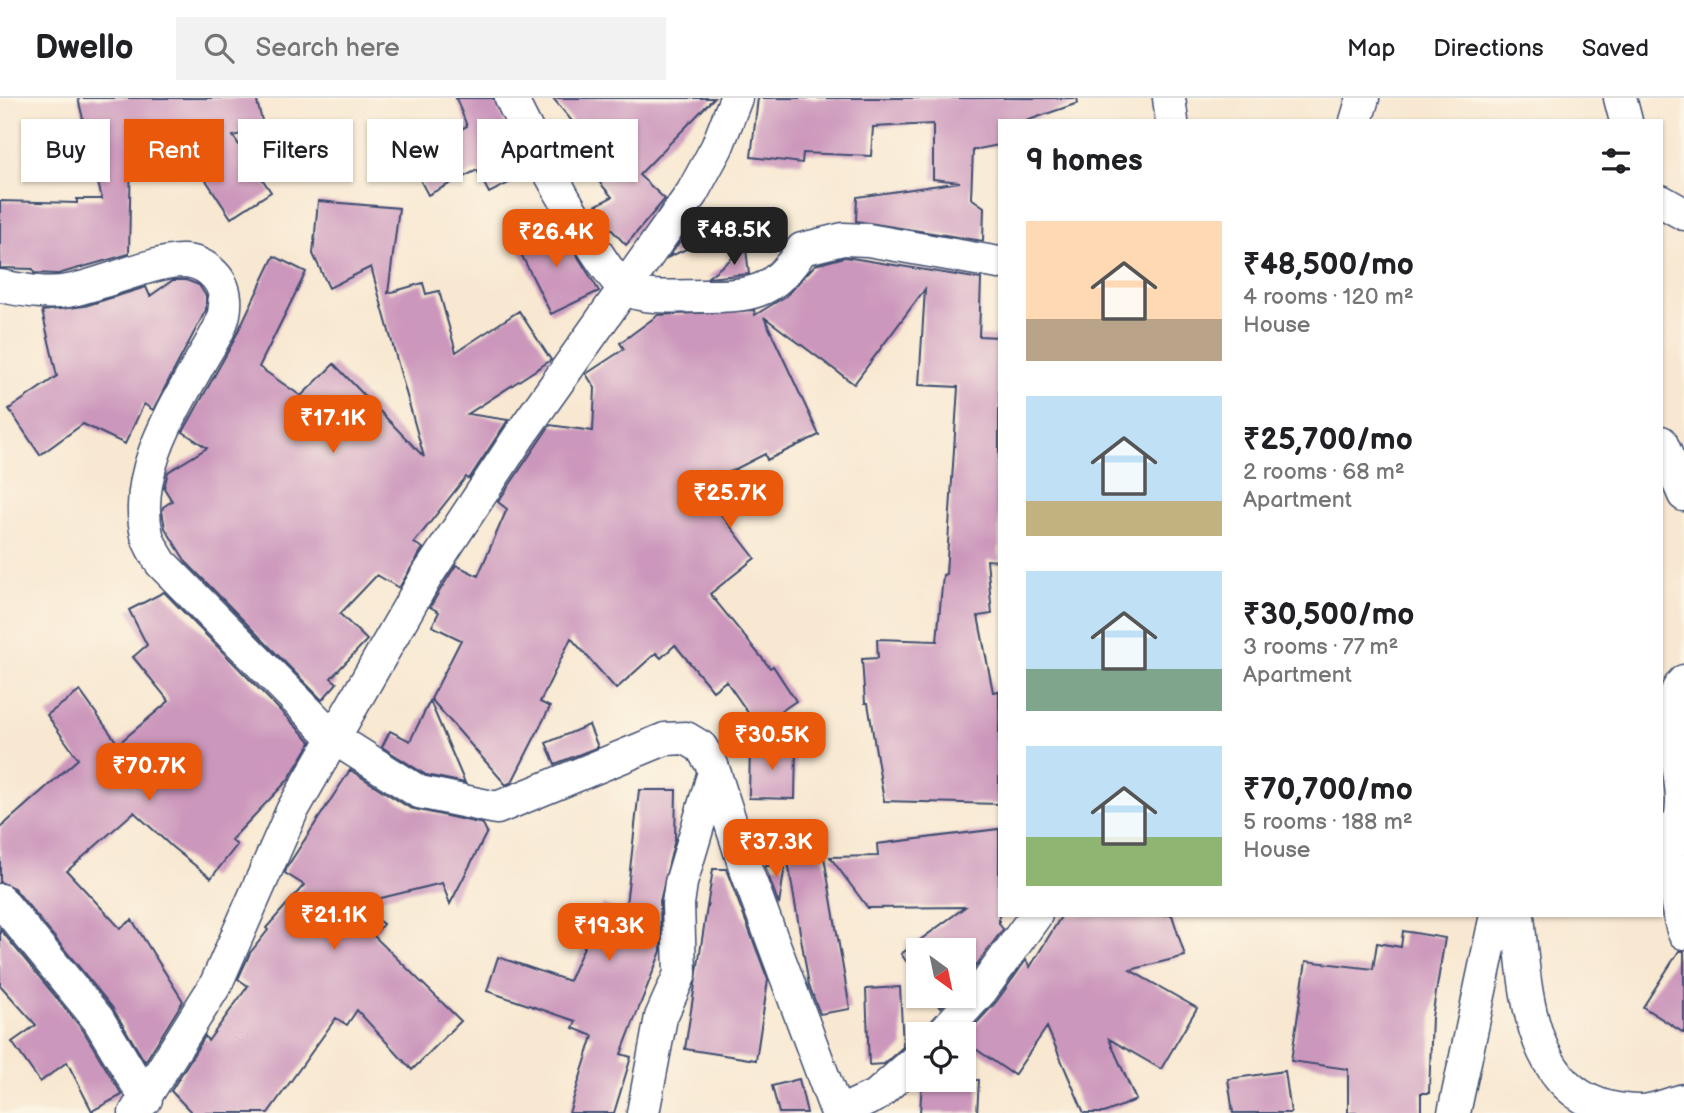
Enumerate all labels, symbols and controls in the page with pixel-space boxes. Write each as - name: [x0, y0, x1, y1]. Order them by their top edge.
- search box: [176, 17, 666, 80]
- text: Dwello: [35, 28, 134, 68]
- icon: search: [200, 29, 238, 67]
- text: Search here: [256, 33, 400, 64]
- text: Map: [1347, 34, 1395, 63]
- text: Directions: [1433, 34, 1544, 63]
- text: Saved: [1582, 34, 1649, 63]
- chip: Buy: [21, 119, 110, 182]
- chip: Rent: [124, 119, 224, 182]
- chip: Filters: [238, 119, 353, 182]
- chip: New: [367, 119, 463, 182]
- chip: Apartment: [477, 119, 638, 182]
- icon: filters: [1597, 142, 1635, 180]
- text: 9 homes: [1026, 143, 1143, 179]
- pin: ₹48.5K: [677, 208, 791, 267]
- pin: ₹26.4K: [499, 209, 613, 269]
- text: ₹48.5K: [697, 216, 771, 244]
- text: ₹26.4K: [518, 218, 594, 246]
- text: ₹48,500/mo: [1243, 247, 1414, 283]
- icon: home: [1082, 249, 1166, 333]
- text: 4 rooms · 120 m²: [1243, 283, 1414, 311]
- text: House: [1243, 311, 1310, 339]
- pin: ₹17.1K: [276, 396, 390, 455]
- text: ₹17.1K: [300, 404, 366, 432]
- text: ₹25,700/mo: [1243, 422, 1413, 458]
- icon: home: [1082, 424, 1166, 508]
- text: 2 rooms · 68 m²: [1243, 458, 1405, 486]
- pin: ₹25.7K: [673, 470, 787, 530]
- text: ₹25.7K: [693, 479, 767, 507]
- text: Apartment: [1243, 486, 1352, 514]
- text: ₹30,500/mo: [1243, 597, 1414, 633]
- icon: home: [1082, 599, 1166, 683]
- text: 3 rooms · 77 m²: [1243, 633, 1399, 661]
- text: Apartment: [1243, 661, 1352, 689]
- pin: ₹30.5K: [715, 712, 829, 772]
- text: ₹30.5K: [735, 721, 809, 749]
- pin: ₹70.7K: [92, 744, 206, 803]
- text: ₹70.7K: [112, 752, 186, 780]
- text: ₹70,700/mo: [1243, 772, 1413, 808]
- icon: home: [1082, 774, 1166, 858]
- text: 5 rooms · 188 m²: [1243, 808, 1413, 836]
- pin: ₹37.3K: [719, 820, 833, 879]
- text: ₹37.3K: [739, 828, 813, 856]
- text: House: [1243, 836, 1310, 864]
- pin: ₹21.1K: [277, 892, 391, 952]
- text: ₹21.1K: [301, 901, 367, 929]
- pin: ₹19.3K: [552, 904, 666, 963]
- text: ₹19.3K: [574, 912, 644, 940]
- north arrow: [906, 938, 976, 1008]
- map controls: [906, 938, 976, 1092]
- button: locate: [906, 1022, 976, 1092]

